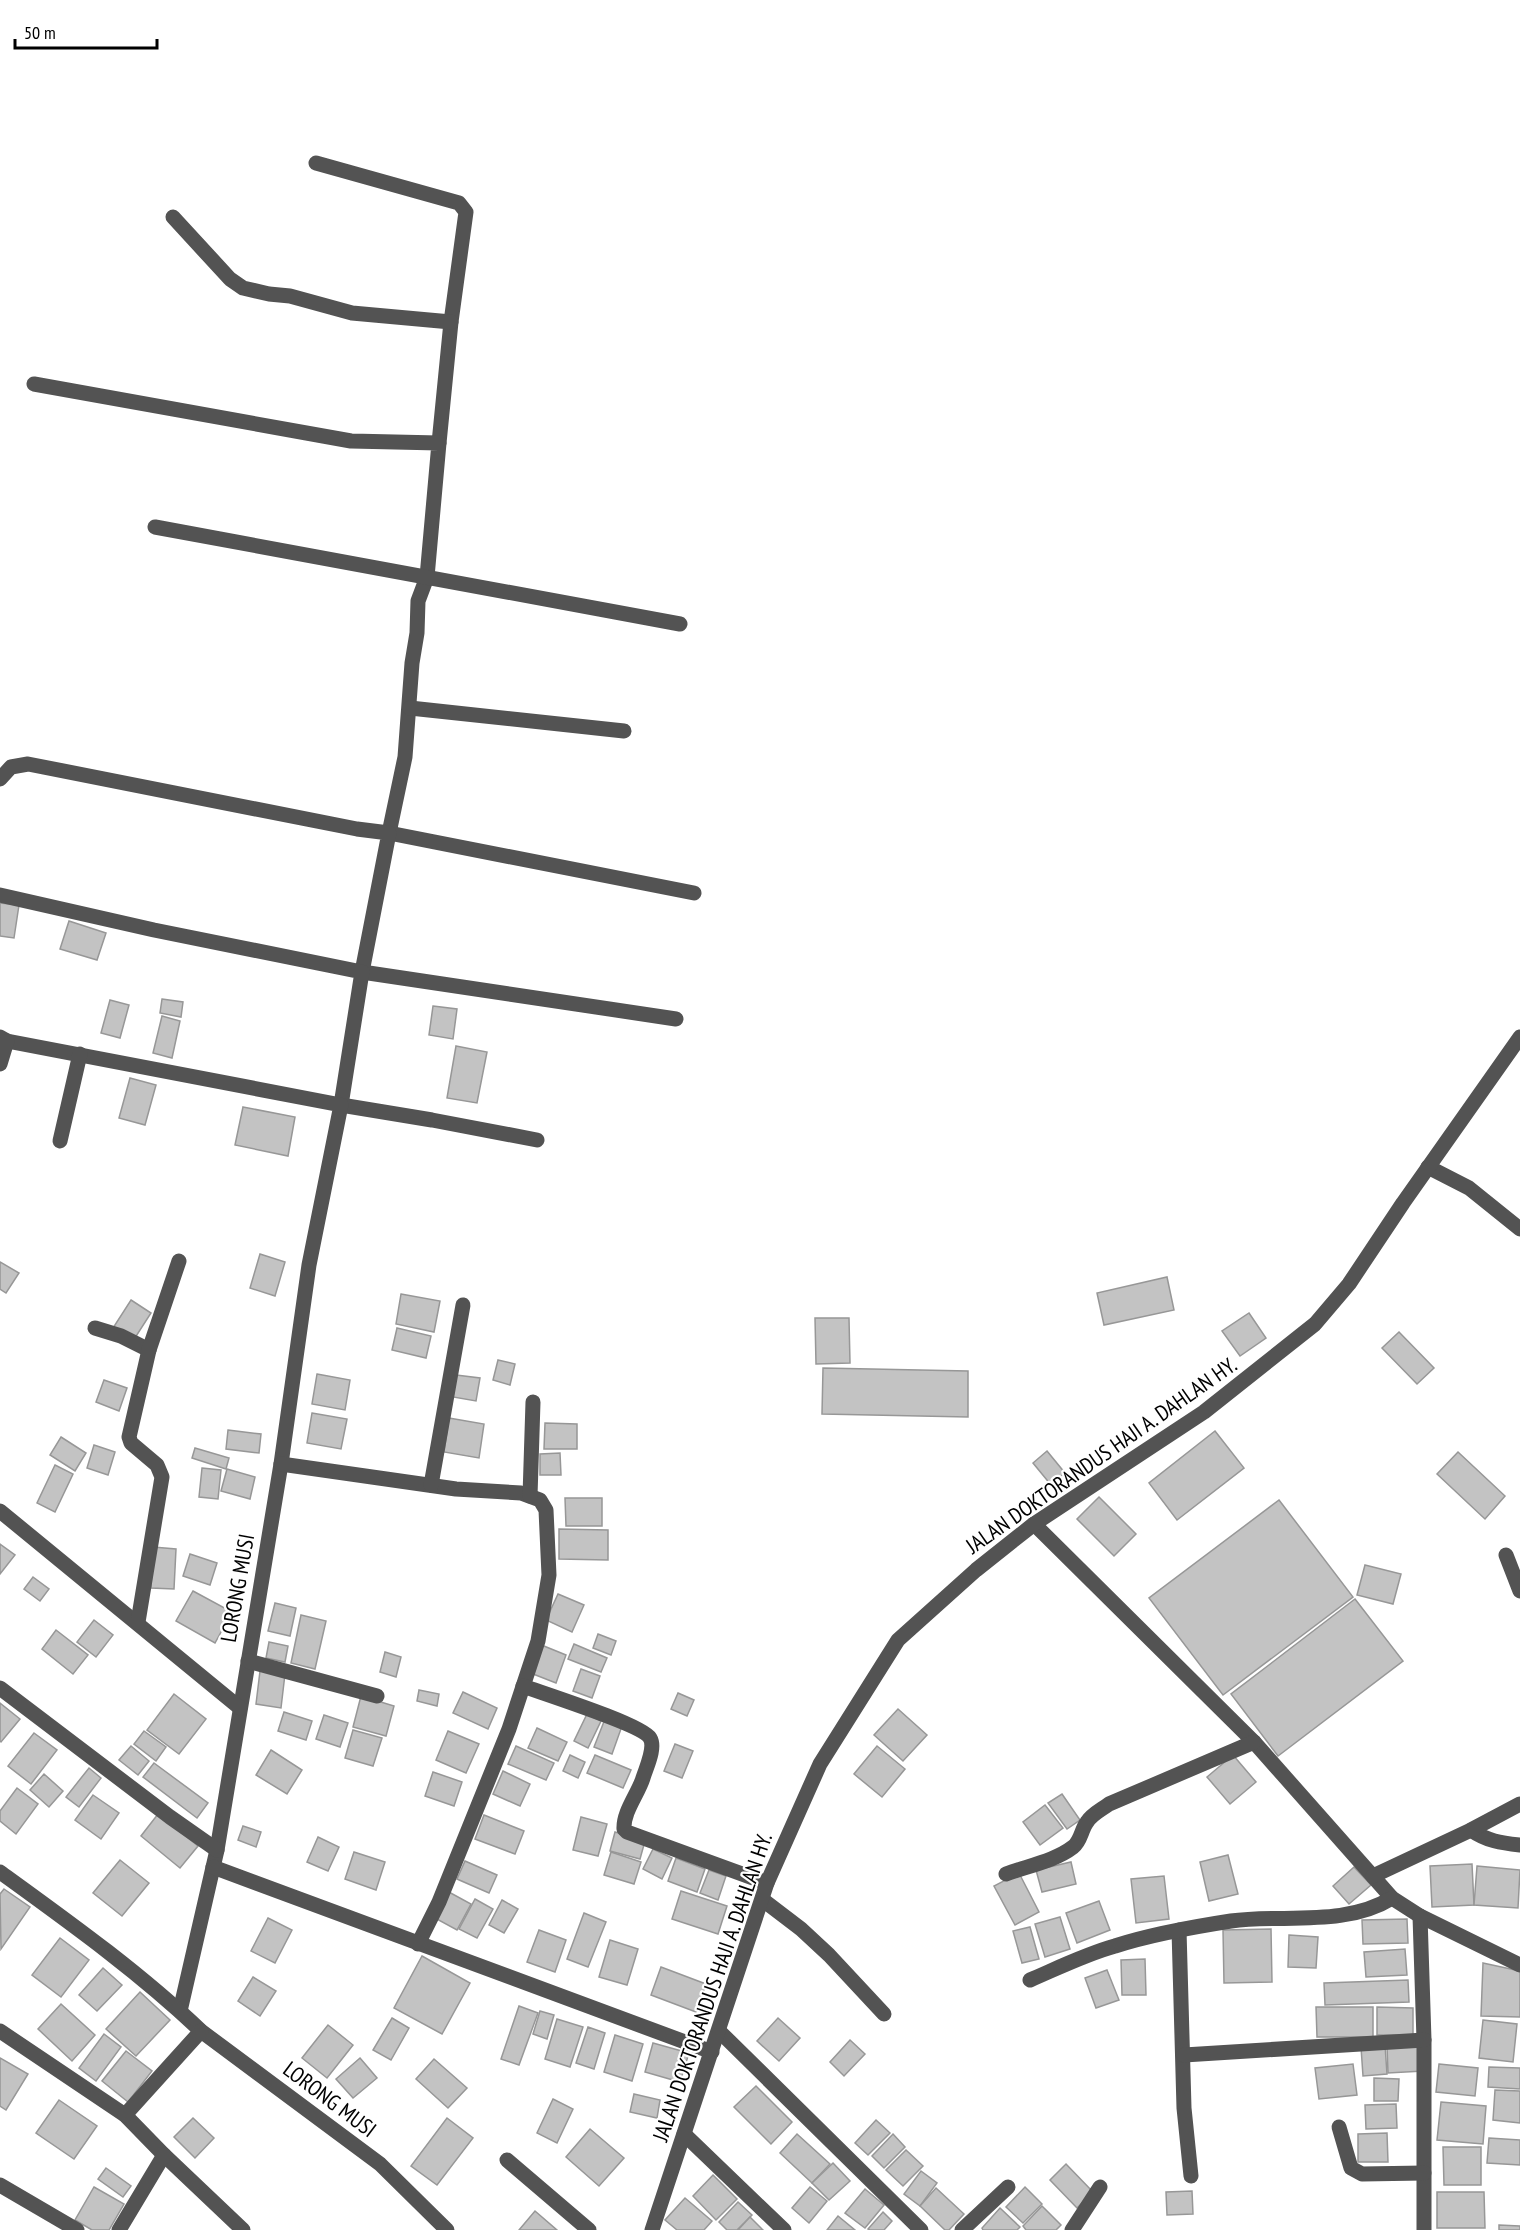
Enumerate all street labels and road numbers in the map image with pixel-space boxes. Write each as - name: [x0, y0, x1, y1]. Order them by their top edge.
- street label: JALAN DOKTORANDUS HAJI A. DAHLAN HY.: [959, 1351, 1242, 1560]
- street label: LORONG MUSI: [214, 1532, 260, 1644]
- street label: JALAN DOKTORANDUS HAJI A. DAHLAN HY.: [646, 1829, 778, 2146]
- street label: LORONG MUSI: [278, 2055, 382, 2143]

